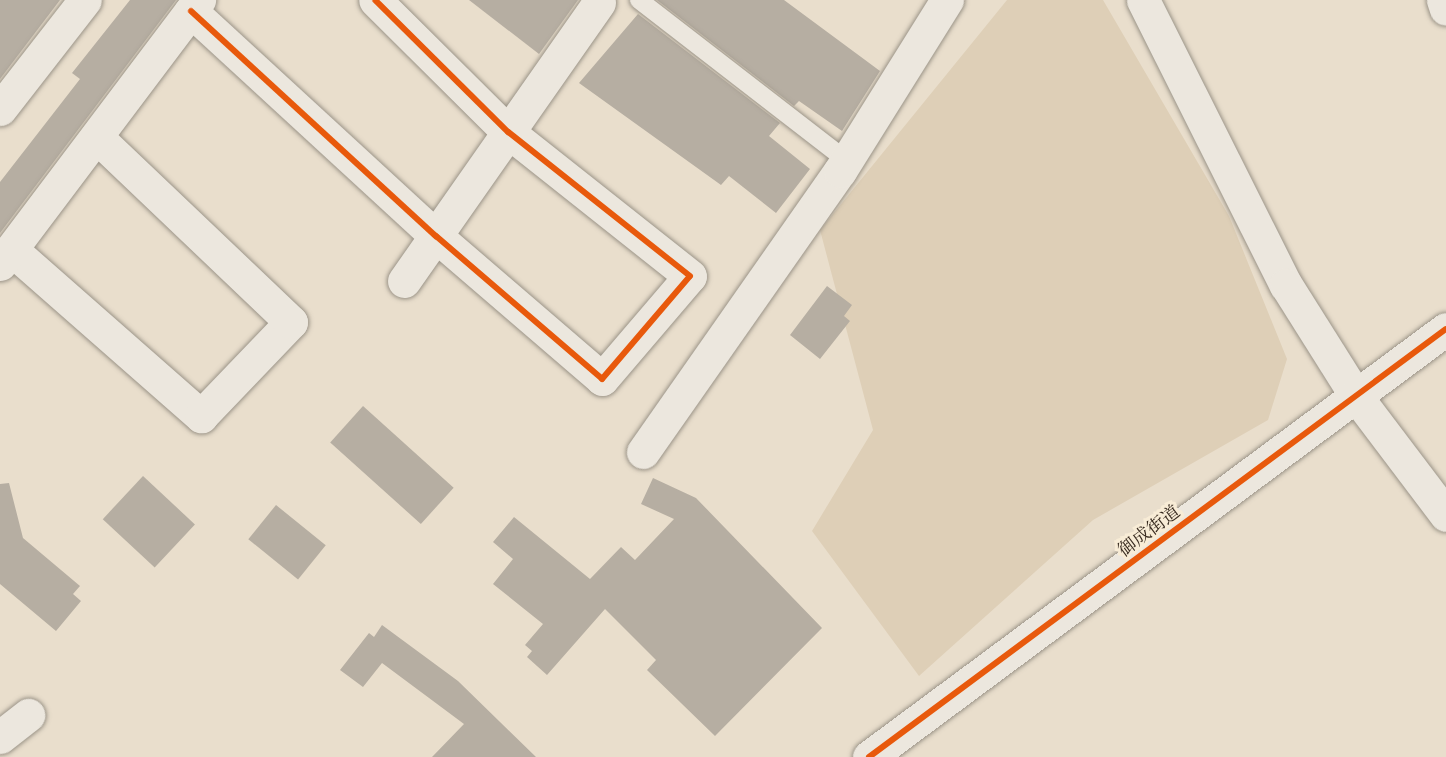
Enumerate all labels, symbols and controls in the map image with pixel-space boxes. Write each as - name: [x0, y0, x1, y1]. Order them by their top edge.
- street label: 御成街道: [1114, 501, 1184, 561]

